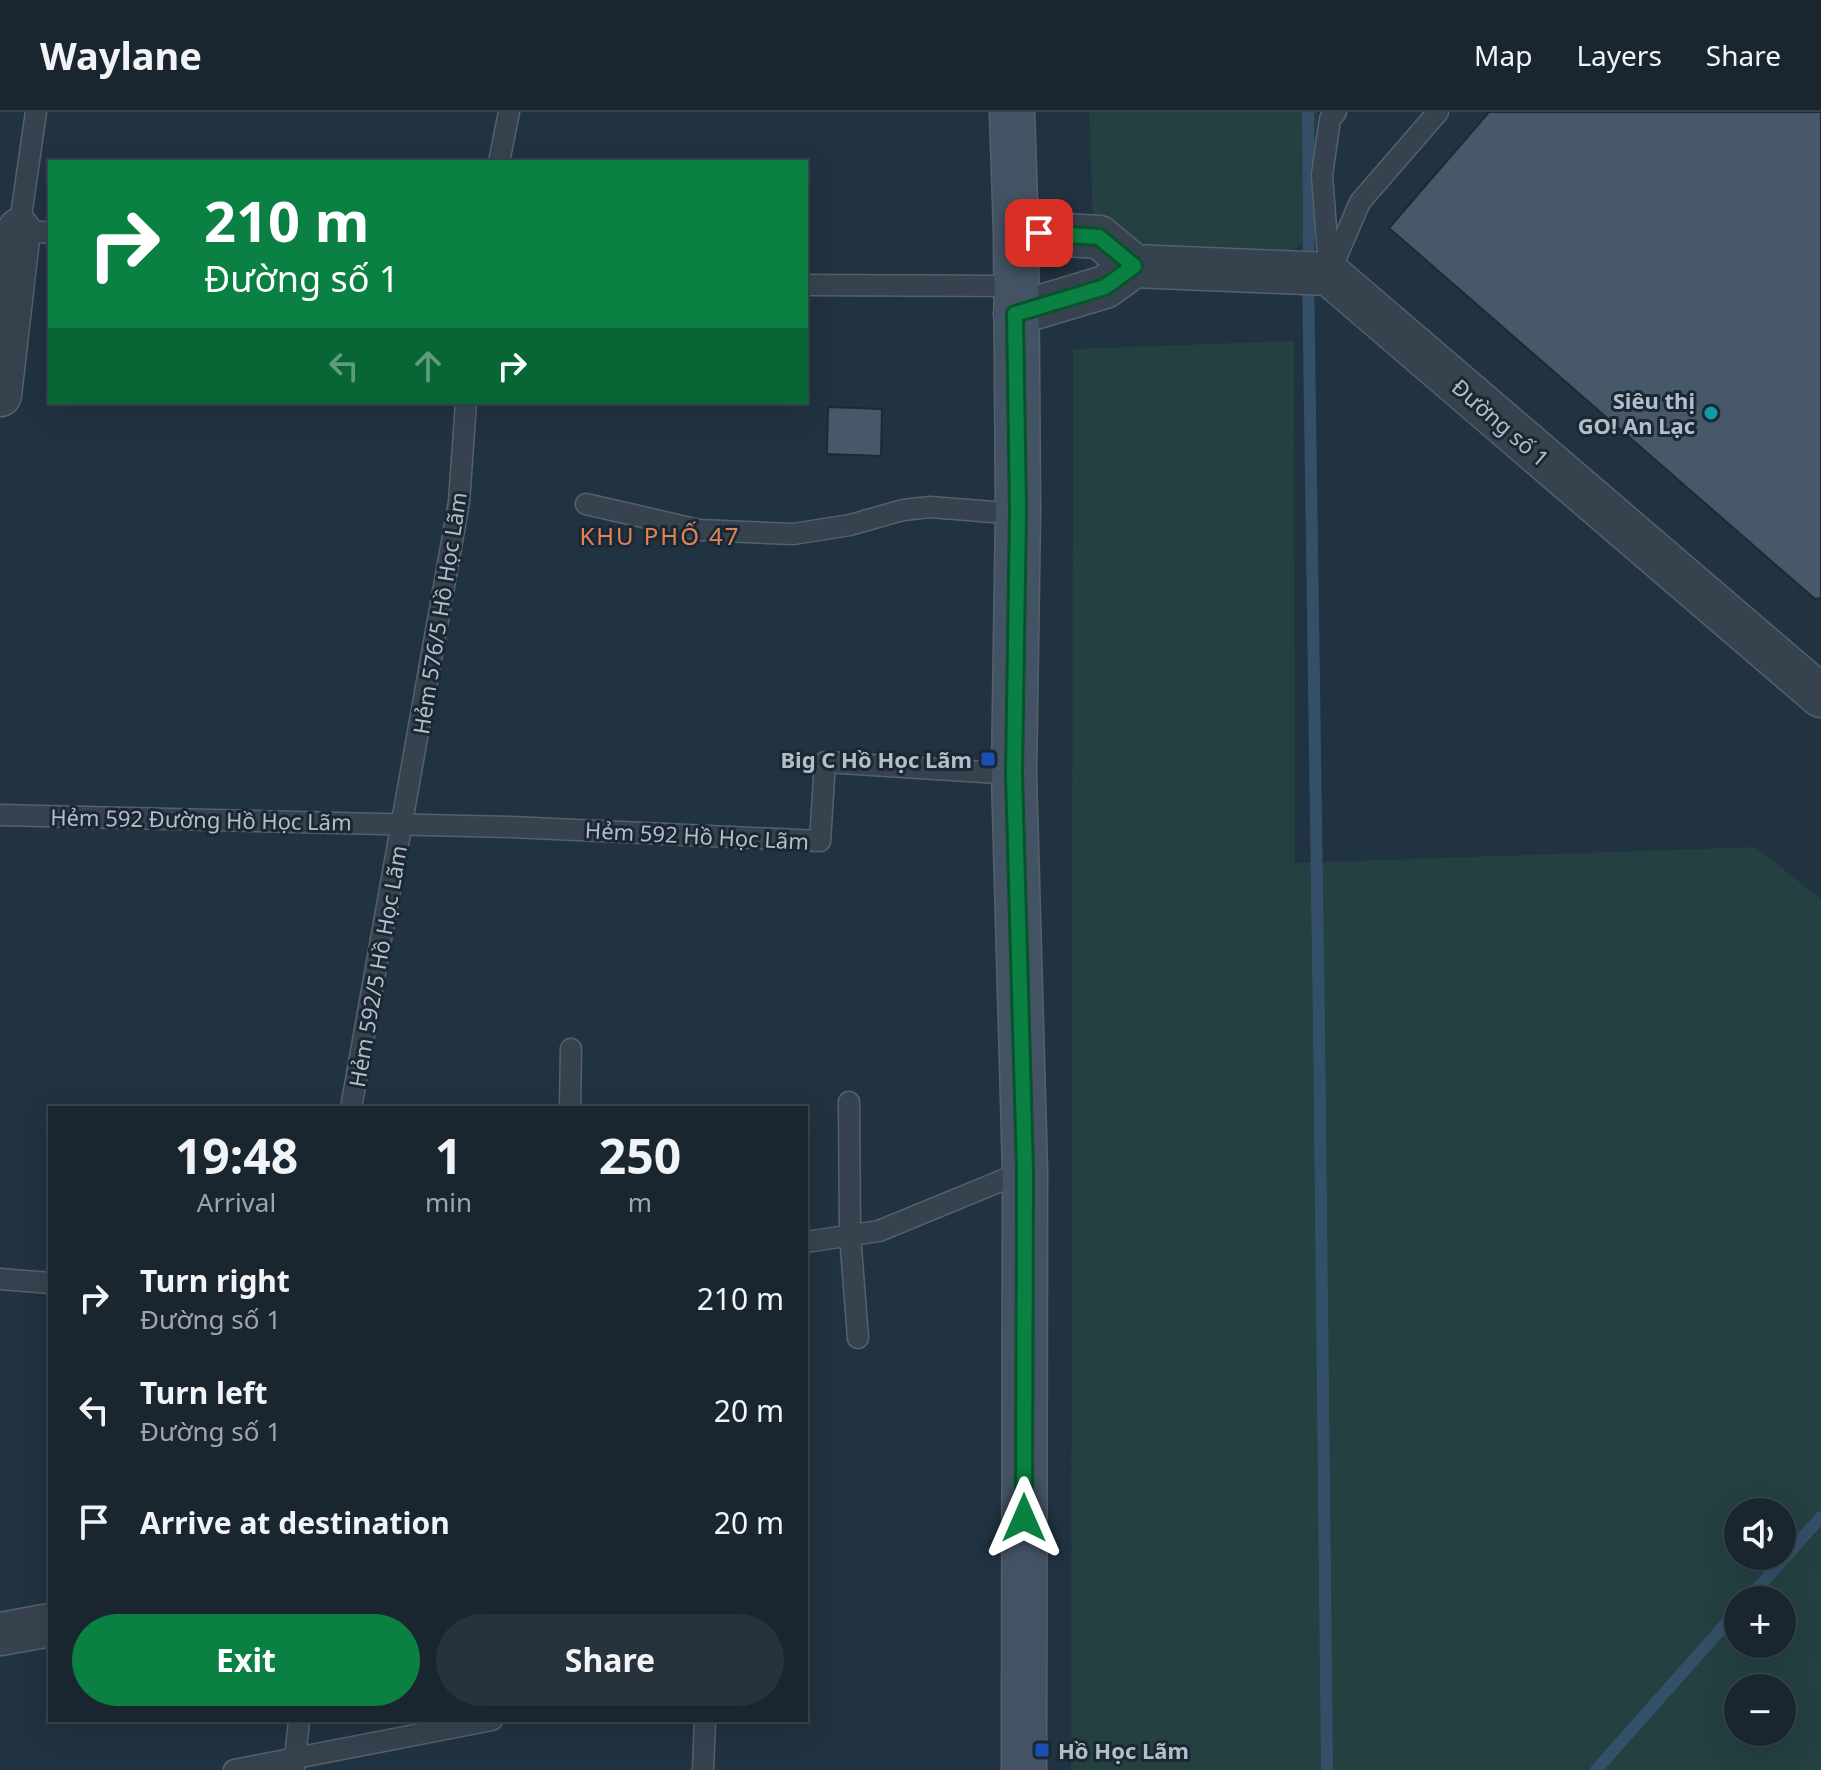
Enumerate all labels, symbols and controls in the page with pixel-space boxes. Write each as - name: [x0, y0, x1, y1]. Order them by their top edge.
- text: Waylane: [40, 29, 202, 81]
- text: Map: [1474, 36, 1532, 74]
- text: Layers: [1576, 36, 1662, 74]
- text: Share: [1706, 36, 1781, 74]
- text: 210 m: [204, 182, 369, 258]
- icon: right: [72, 192, 176, 296]
- pin: [1005, 199, 1073, 267]
- icon: arrive: [1017, 211, 1061, 255]
- text: Đường số 1: [204, 254, 399, 303]
- icon: left: [322, 344, 366, 388]
- icon: ahead: [406, 344, 450, 388]
- icon: right: [490, 344, 534, 388]
- street label: Đường số 1: [1446, 371, 1556, 473]
- place label: Siêu thị GO! An Lạc: [1578, 385, 1695, 440]
- marker: Siêu thị GO! An Lạc: [1702, 404, 1720, 422]
- street label: Hẻm 576/5 Hồ Học Lãm: [405, 490, 473, 736]
- district label: KHU PHỐ 47: [579, 519, 741, 552]
- place label: Big C Hồ Học Lãm: [780, 744, 972, 774]
- marker: Big C Hồ Học Lãm: [979, 750, 997, 768]
- street label: Hẻm 592 Đường Hồ Học Lãm: [50, 801, 352, 837]
- street label: Hẻm 592 Hồ Học Lãm: [584, 814, 810, 856]
- street label: Hẻm 592/5 Hồ Học Lãm: [341, 843, 413, 1089]
- text: 19:48: [175, 1123, 298, 1188]
- text: 1: [435, 1123, 462, 1188]
- text: 250: [599, 1123, 681, 1188]
- text: Arrival: [197, 1184, 276, 1220]
- text: min: [425, 1184, 472, 1220]
- text: m: [628, 1184, 652, 1220]
- text: Turn right: [140, 1260, 290, 1301]
- icon: right: [72, 1276, 116, 1320]
- text: 210 m: [697, 1278, 784, 1319]
- text: Đường số 1: [140, 1301, 281, 1337]
- text: Turn left: [140, 1372, 268, 1413]
- icon: left: [72, 1388, 116, 1432]
- text: 20 m: [714, 1390, 784, 1431]
- text: Đường số 1: [140, 1413, 281, 1449]
- position arrow: [982, 1476, 1066, 1560]
- map controls: [1724, 1498, 1796, 1746]
- button: sound: [1724, 1498, 1796, 1570]
- icon: arrive: [72, 1500, 116, 1544]
- text: Arrive at destination: [140, 1502, 450, 1543]
- text: 20 m: [714, 1502, 784, 1543]
- button: +: [1724, 1586, 1796, 1658]
- button: Exit: [72, 1614, 420, 1706]
- button: Share: [436, 1614, 784, 1706]
- button: −: [1724, 1674, 1796, 1746]
- place label: Hồ Học Lãm: [1058, 1735, 1189, 1765]
- marker: Hồ Học Lãm: [1033, 1741, 1051, 1759]

